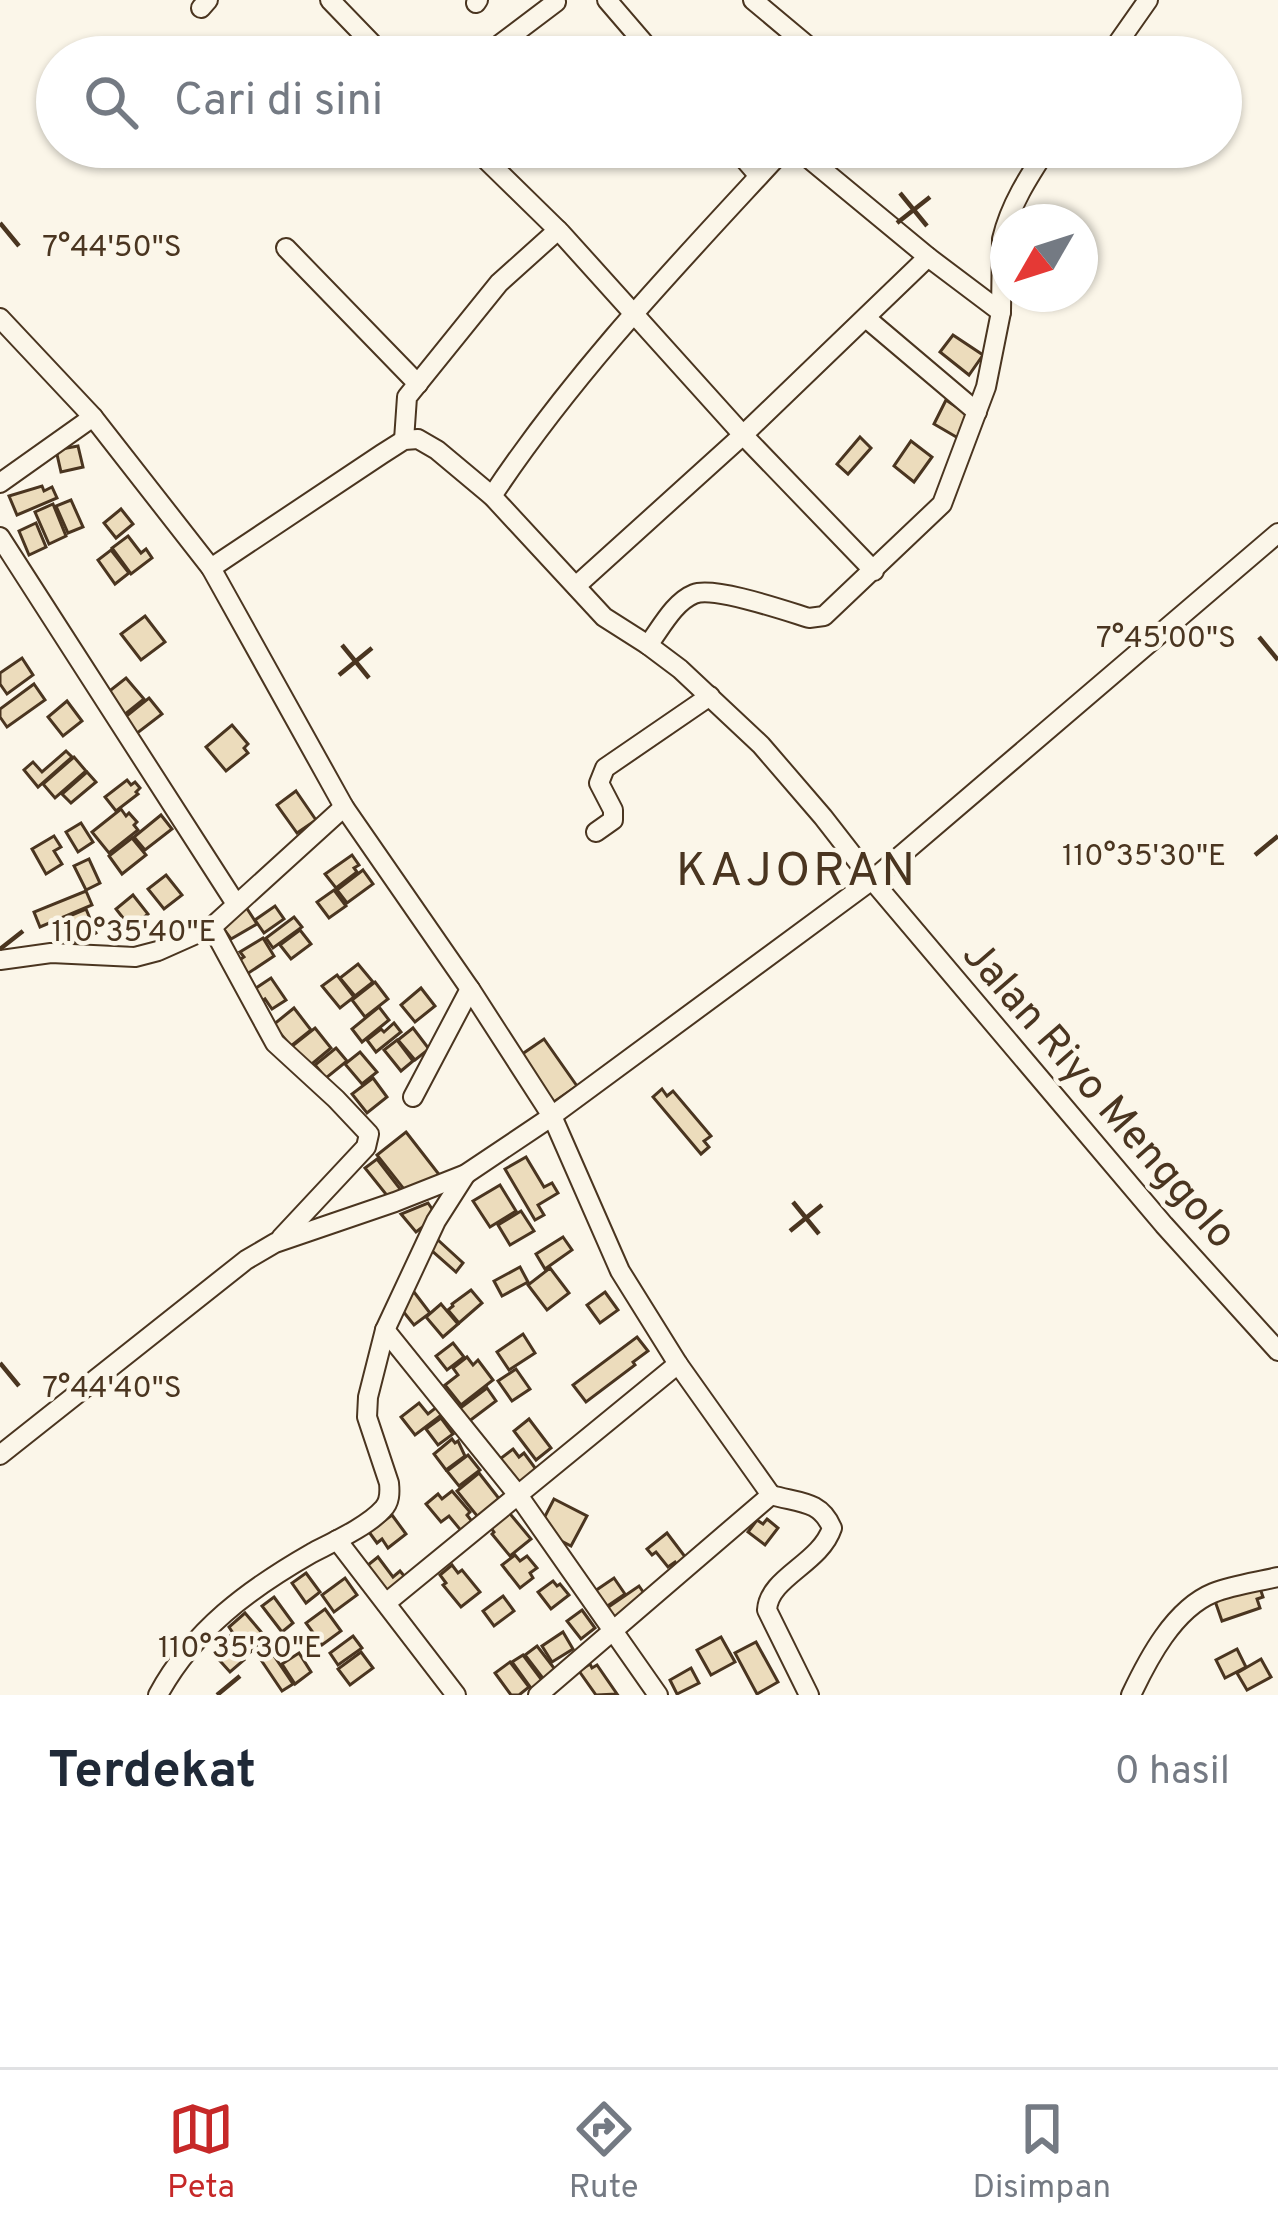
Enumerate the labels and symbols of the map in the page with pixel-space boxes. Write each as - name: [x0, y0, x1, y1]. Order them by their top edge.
- north arrow: [990, 204, 1098, 312]
- text: 7°44'50"S: [42, 230, 182, 267]
- text: 7°45'00"S: [1096, 621, 1236, 658]
- text: 110°35'30"E: [1062, 839, 1226, 876]
- district label: KAJORAN: [676, 843, 918, 903]
- text: 110°35'40"E: [52, 915, 216, 952]
- street label: Jalan Riyo Menggolo: [949, 931, 1246, 1261]
- text: 7°44'40"S: [42, 1371, 182, 1408]
- text: 110°35'30"E: [158, 1631, 322, 1668]

